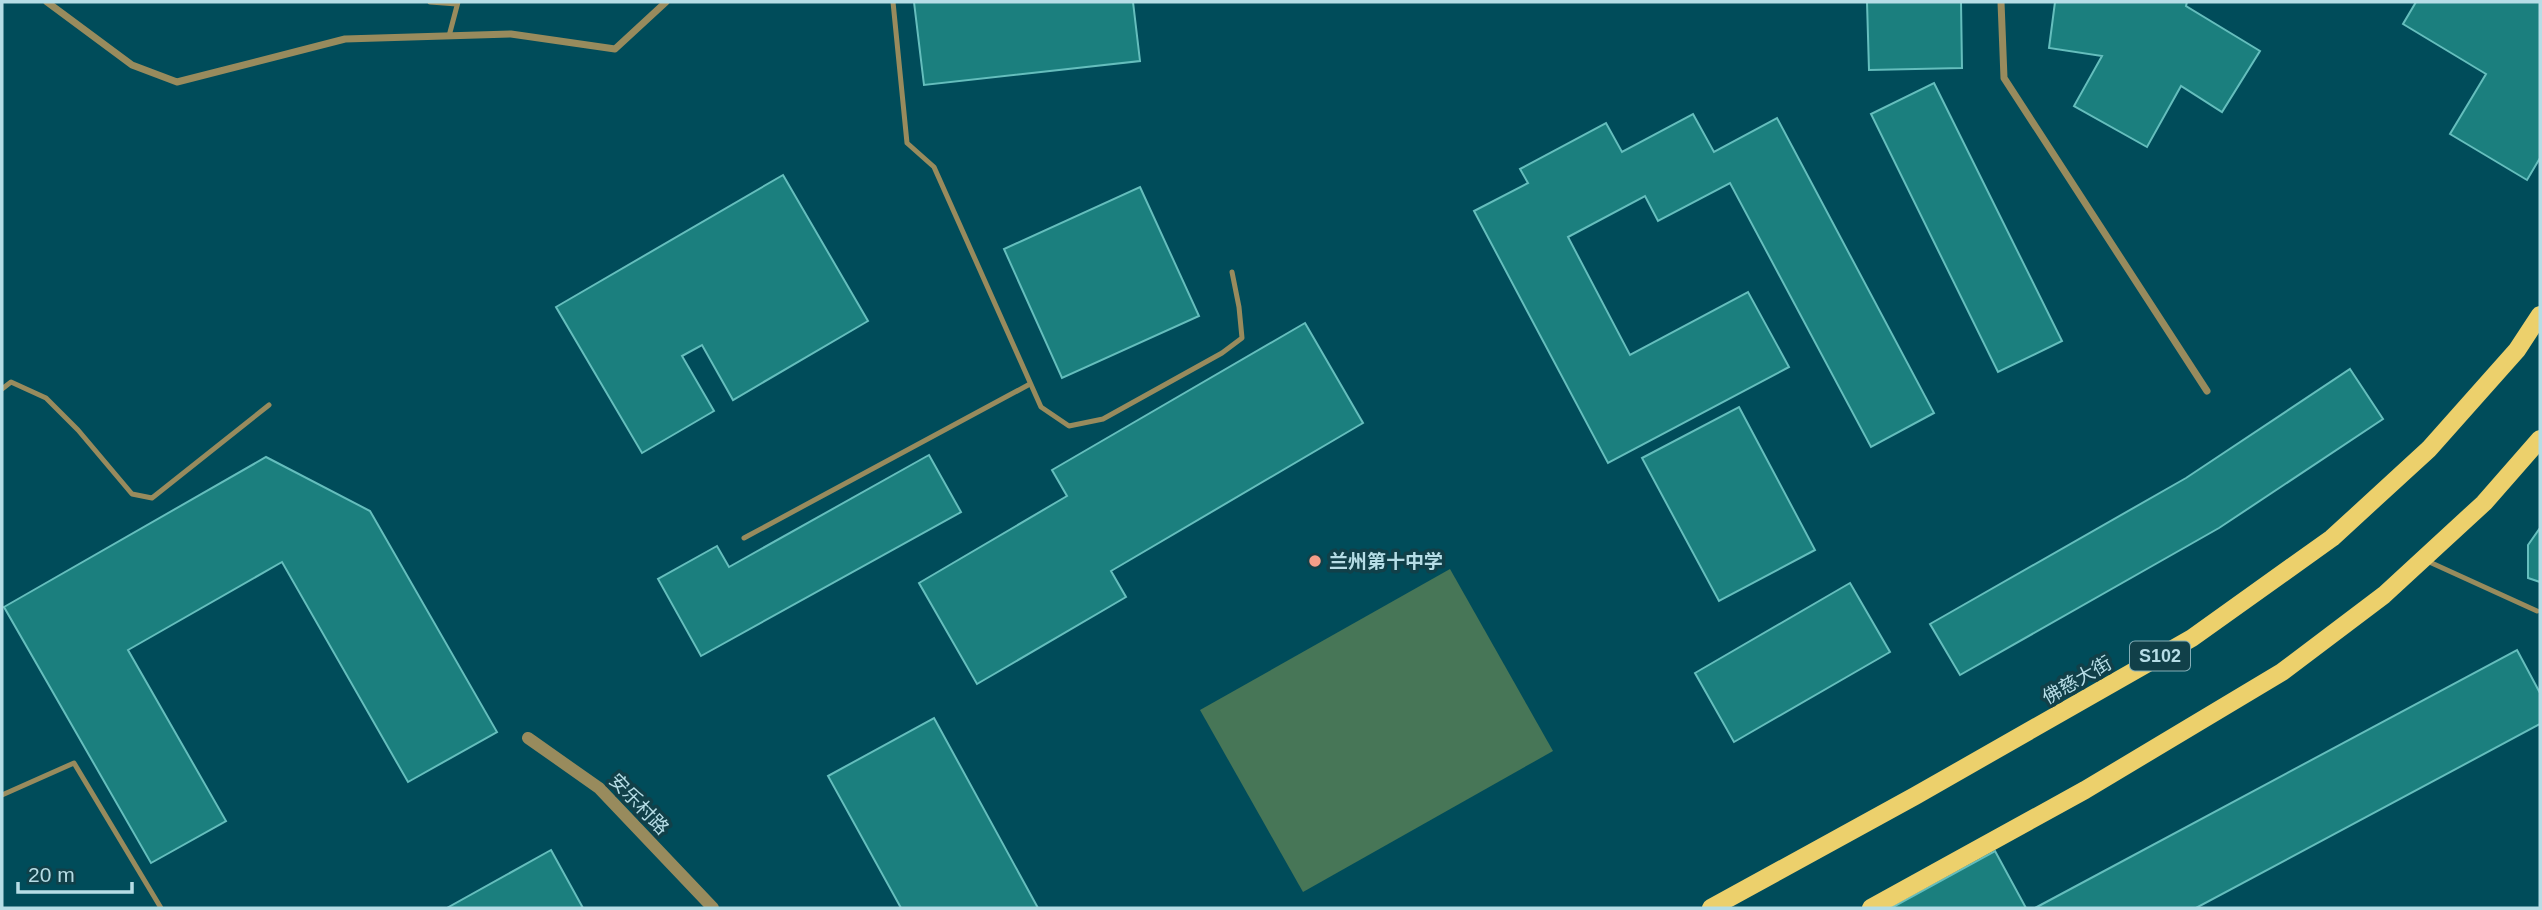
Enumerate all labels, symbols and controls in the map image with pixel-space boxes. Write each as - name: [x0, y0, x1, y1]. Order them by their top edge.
- place label: 兰州第十中学: [1329, 551, 1443, 572]
- marker: 兰州第十中学: [1307, 553, 1323, 569]
- road number: S102: [2130, 642, 2190, 670]
- street label: 佛慈大街: [2039, 652, 2115, 708]
- street label: 安乐村路: [605, 769, 673, 839]
- scale bar: [18, 850, 131, 894]
- text: 20 m: [28, 863, 75, 886]

